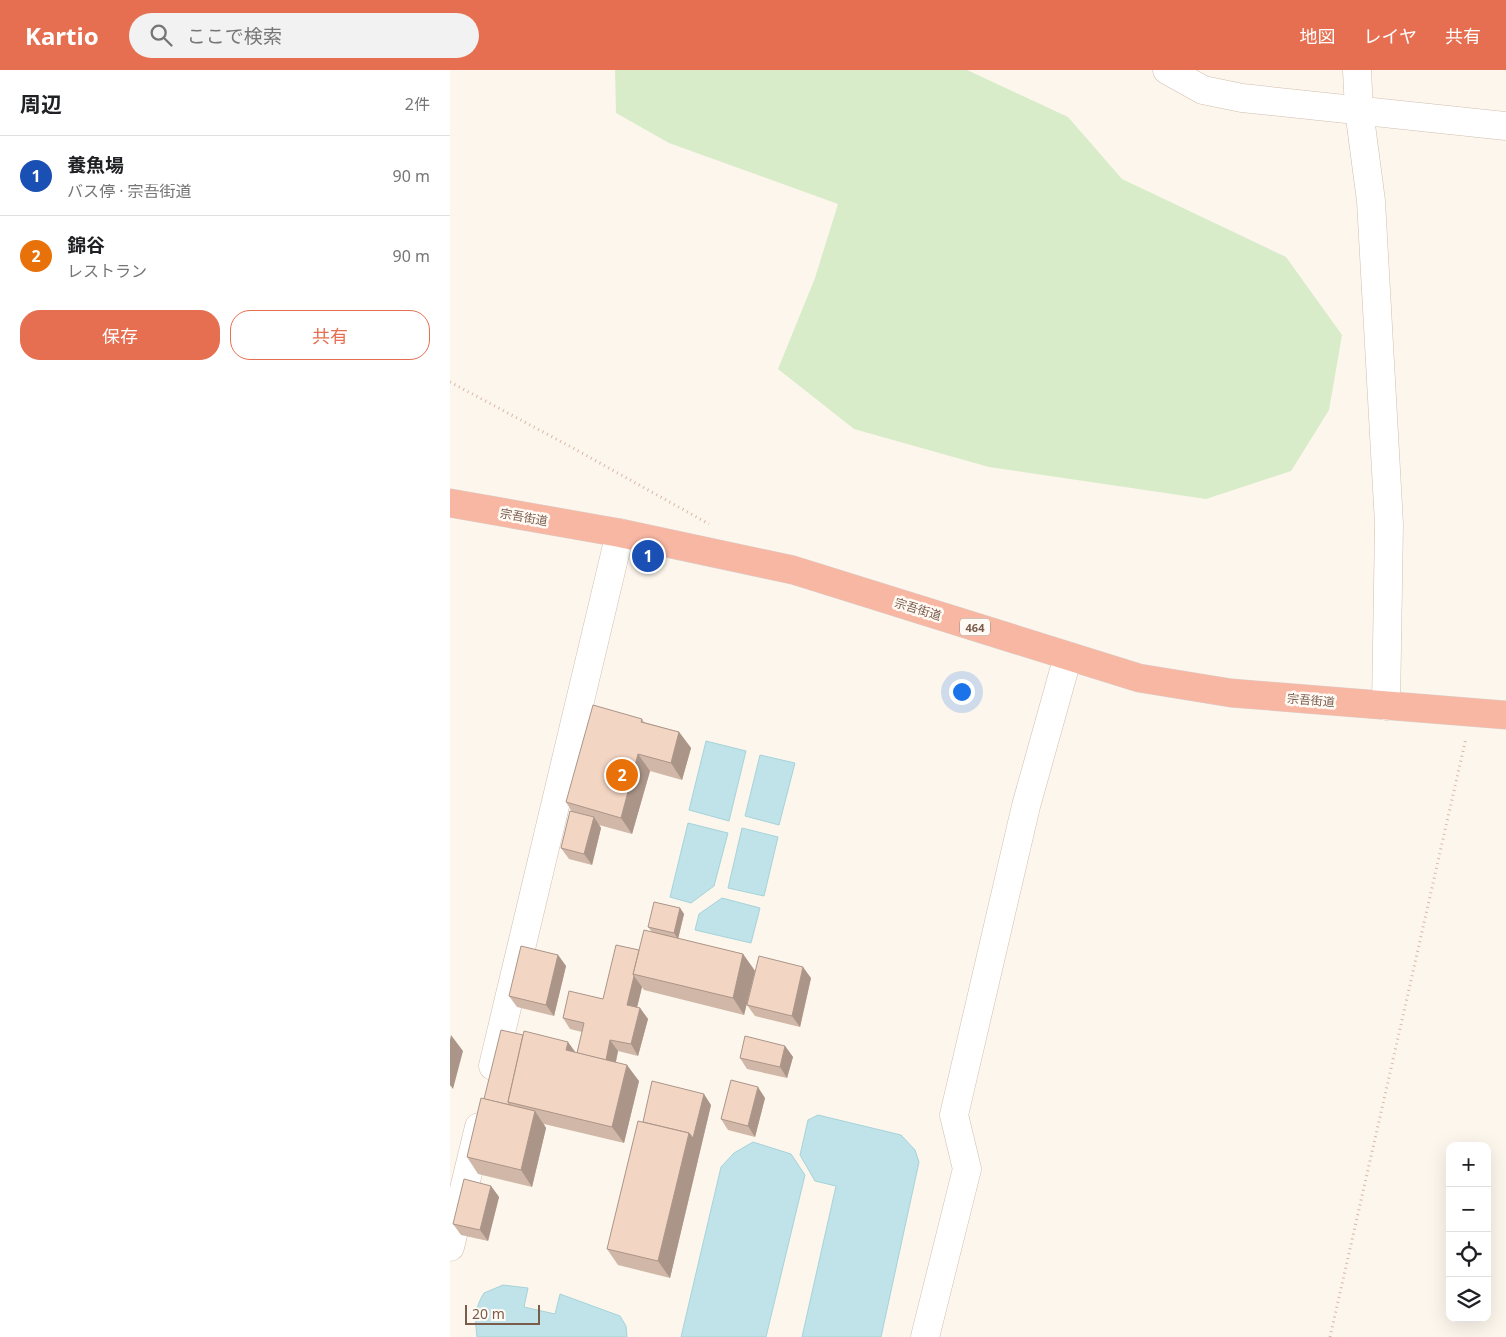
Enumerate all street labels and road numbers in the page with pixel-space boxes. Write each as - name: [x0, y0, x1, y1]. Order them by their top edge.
- street label: 宗吾街道: [499, 504, 549, 530]
- street label: 宗吾街道: [893, 594, 943, 624]
- road number: 464: [960, 618, 990, 636]
- street label: 宗吾街道: [1286, 689, 1336, 711]

